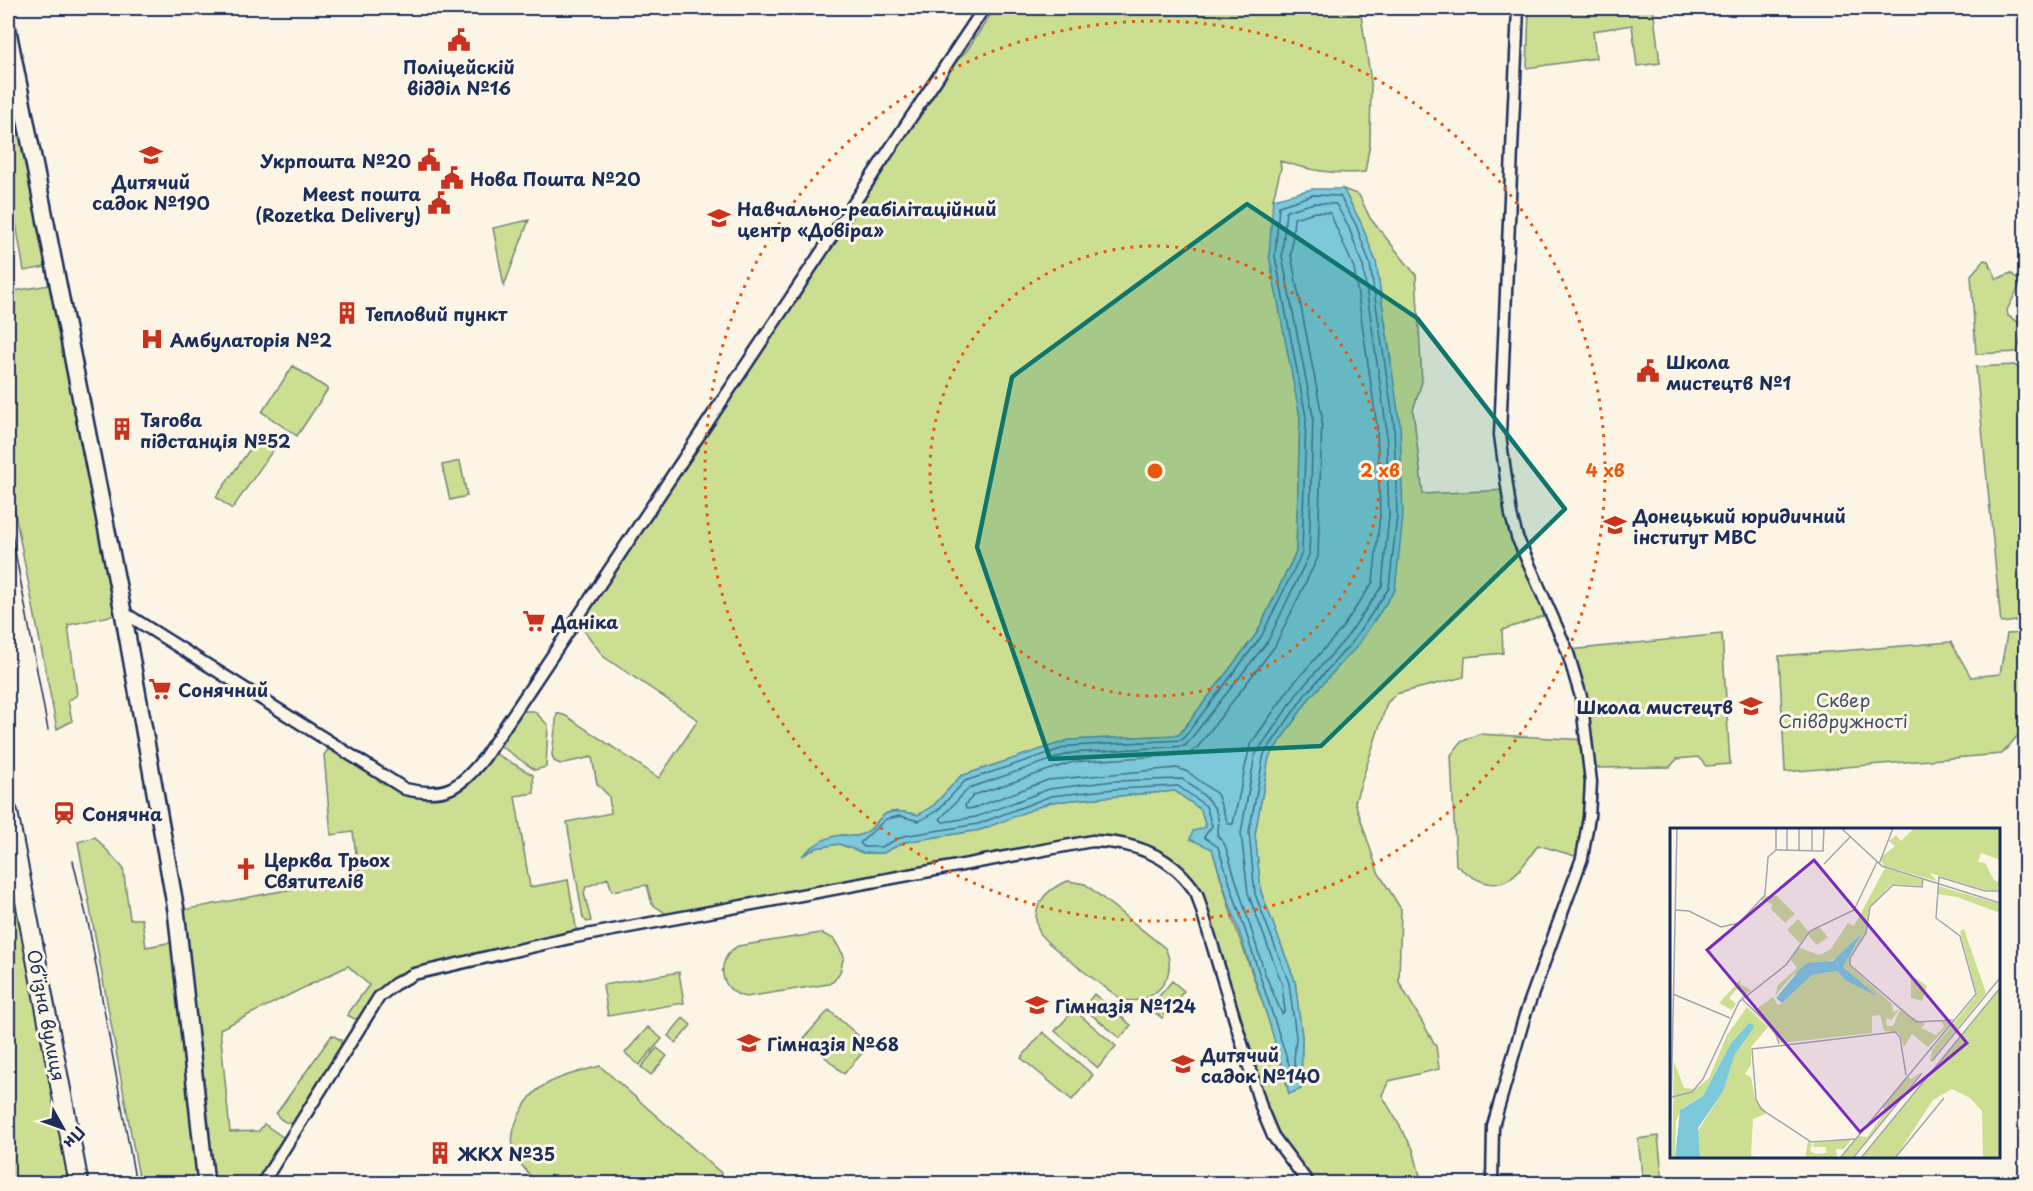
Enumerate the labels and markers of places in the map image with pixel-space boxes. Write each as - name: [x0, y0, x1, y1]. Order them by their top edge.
- public building icon: Поліцейскій відділ №16: [446, 27, 472, 53]
- place label: Поліцейскій відділ №16: [403, 53, 515, 101]
- school or university icon: Дитячий садок №190: [138, 142, 164, 168]
- place label: Укрпошта №20: [259, 147, 411, 174]
- public building icon: Укрпошта №20: [416, 147, 442, 173]
- public building icon: Нова Пошта №20: [439, 165, 465, 191]
- place label: Нова Пошта №20: [470, 165, 641, 192]
- place label: Дитячий садок №190: [92, 168, 210, 216]
- place label: Meest пошта (Rozetka Delivery): [255, 180, 421, 228]
- public building icon: Meest пошта (Rozetka Delivery): [426, 190, 452, 216]
- place label: Навчально-реабілітаційний центр «Довіра»: [737, 195, 996, 243]
- school or university icon: Навчально-реабілітаційний центр «Довіра»: [706, 205, 732, 231]
- building icon: Тепловий пункт: [334, 300, 360, 326]
- place label: Тепловий пункт: [365, 300, 508, 327]
- hospital icon: Амбулаторія №2: [139, 326, 165, 352]
- place label: Амбулаторія №2: [170, 326, 332, 353]
- place label: Школа мистецтв №1: [1666, 348, 1792, 396]
- public building icon: Школа мистецтв №1: [1635, 358, 1661, 384]
- place label: Тягова підстанція №52: [140, 406, 291, 454]
- building icon: Тягова підстанція №52: [109, 416, 135, 442]
- centre of rings: [1145, 461, 1165, 481]
- place label: Донецький юридичний інститут МВС: [1632, 502, 1846, 550]
- school or university icon: Донецький юридичний інститут МВС: [1602, 512, 1628, 538]
- supermarket icon: Даніка: [521, 608, 547, 634]
- place label: Даніка: [551, 608, 618, 635]
- supermarket icon: Сонячний: [147, 676, 173, 702]
- place label: Сонячний: [178, 676, 268, 703]
- place label: Школа мистецтв: [1576, 693, 1733, 720]
- school or university icon: Школа мистецтв: [1738, 693, 1764, 719]
- station icon: Сонячна: [51, 800, 77, 826]
- place label: Сонячна: [82, 800, 163, 827]
- place label: Церква Трьох Святителів: [264, 846, 390, 894]
- church icon: Церква Трьох Святителів: [233, 856, 259, 882]
- school or university icon: Гімназія №124: [1024, 992, 1050, 1018]
- place label: Гімназія №124: [1055, 992, 1196, 1019]
- school or university icon: Гімназія №68: [736, 1030, 762, 1056]
- place label: Гімназія №68: [767, 1030, 899, 1057]
- place label: Дитячий садок №140: [1200, 1041, 1320, 1089]
- school or university icon: Дитячий садок №140: [1170, 1051, 1196, 1077]
- building icon: ЖКХ №35: [427, 1140, 453, 1166]
- place label: ЖКХ №35: [457, 1140, 555, 1167]

